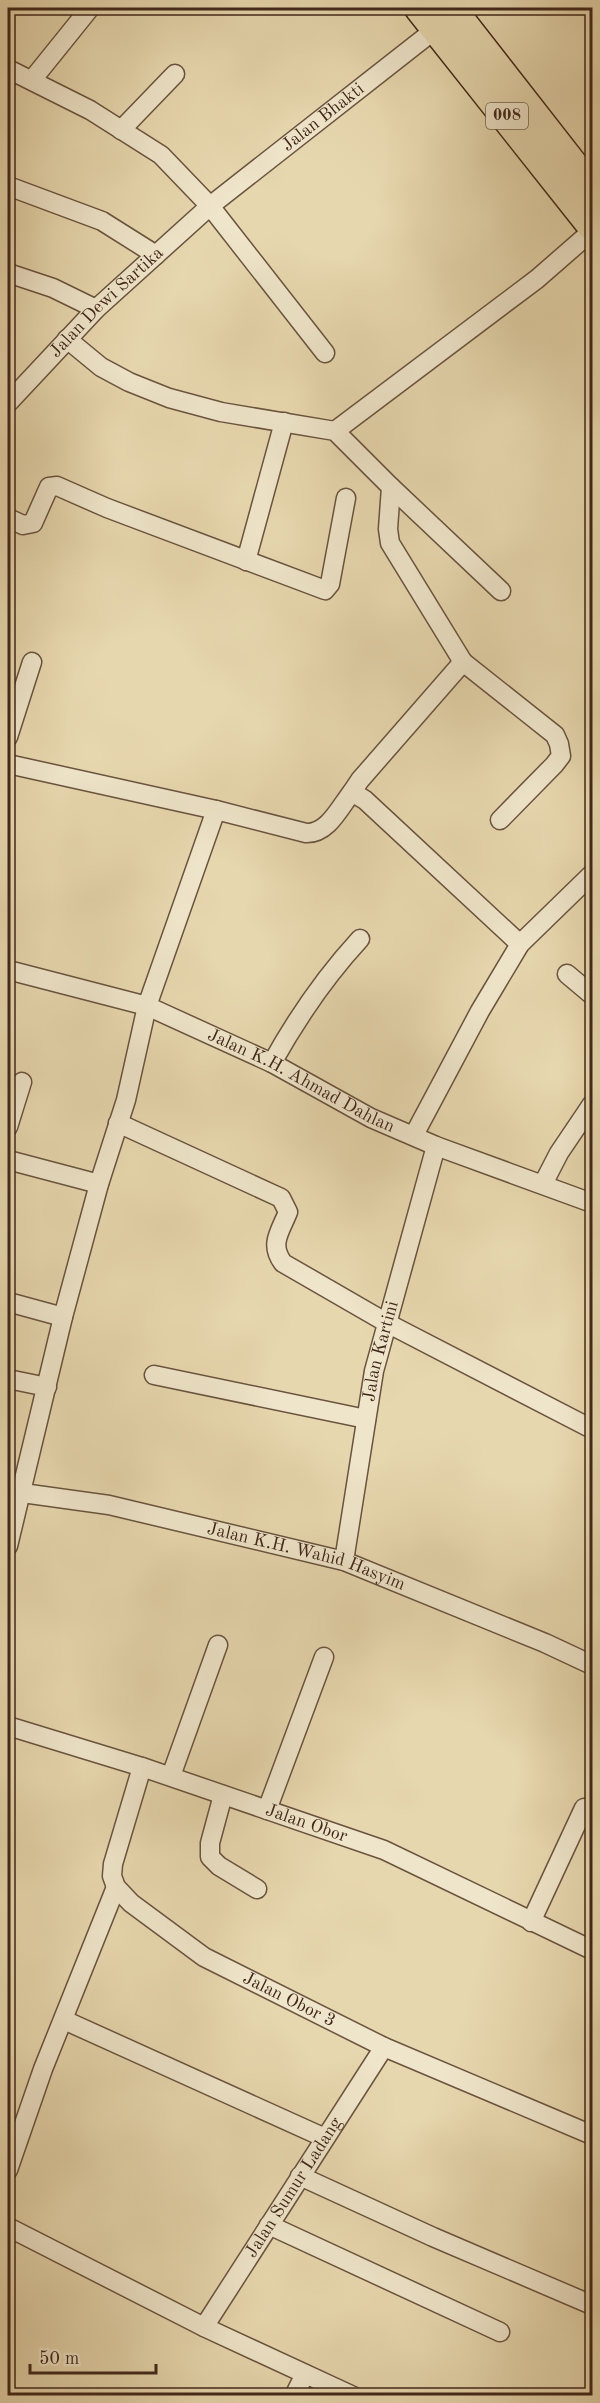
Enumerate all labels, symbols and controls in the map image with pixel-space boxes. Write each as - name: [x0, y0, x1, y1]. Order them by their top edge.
- street label: Jalan Bhakti: [279, 80, 368, 155]
- road number: 008: [486, 103, 528, 129]
- street label: Jalan Dewi Sartika: [46, 244, 167, 361]
- street label: Jalan K.H. Ahmad Dahlan: [205, 1026, 397, 1136]
- street label: Jalan Kartini: [360, 1299, 402, 1403]
- street label: Jalan K.H. Wahid Hasyim: [205, 1520, 408, 1594]
- street label: Jalan Obor: [263, 1801, 350, 1846]
- street label: Jalan Obor 3: [240, 1969, 338, 2030]
- street label: Jalan Sumur Ladang: [242, 2114, 346, 2261]
- scale bar: [30, 2337, 156, 2375]
- text: 50 m: [39, 2350, 79, 2368]

